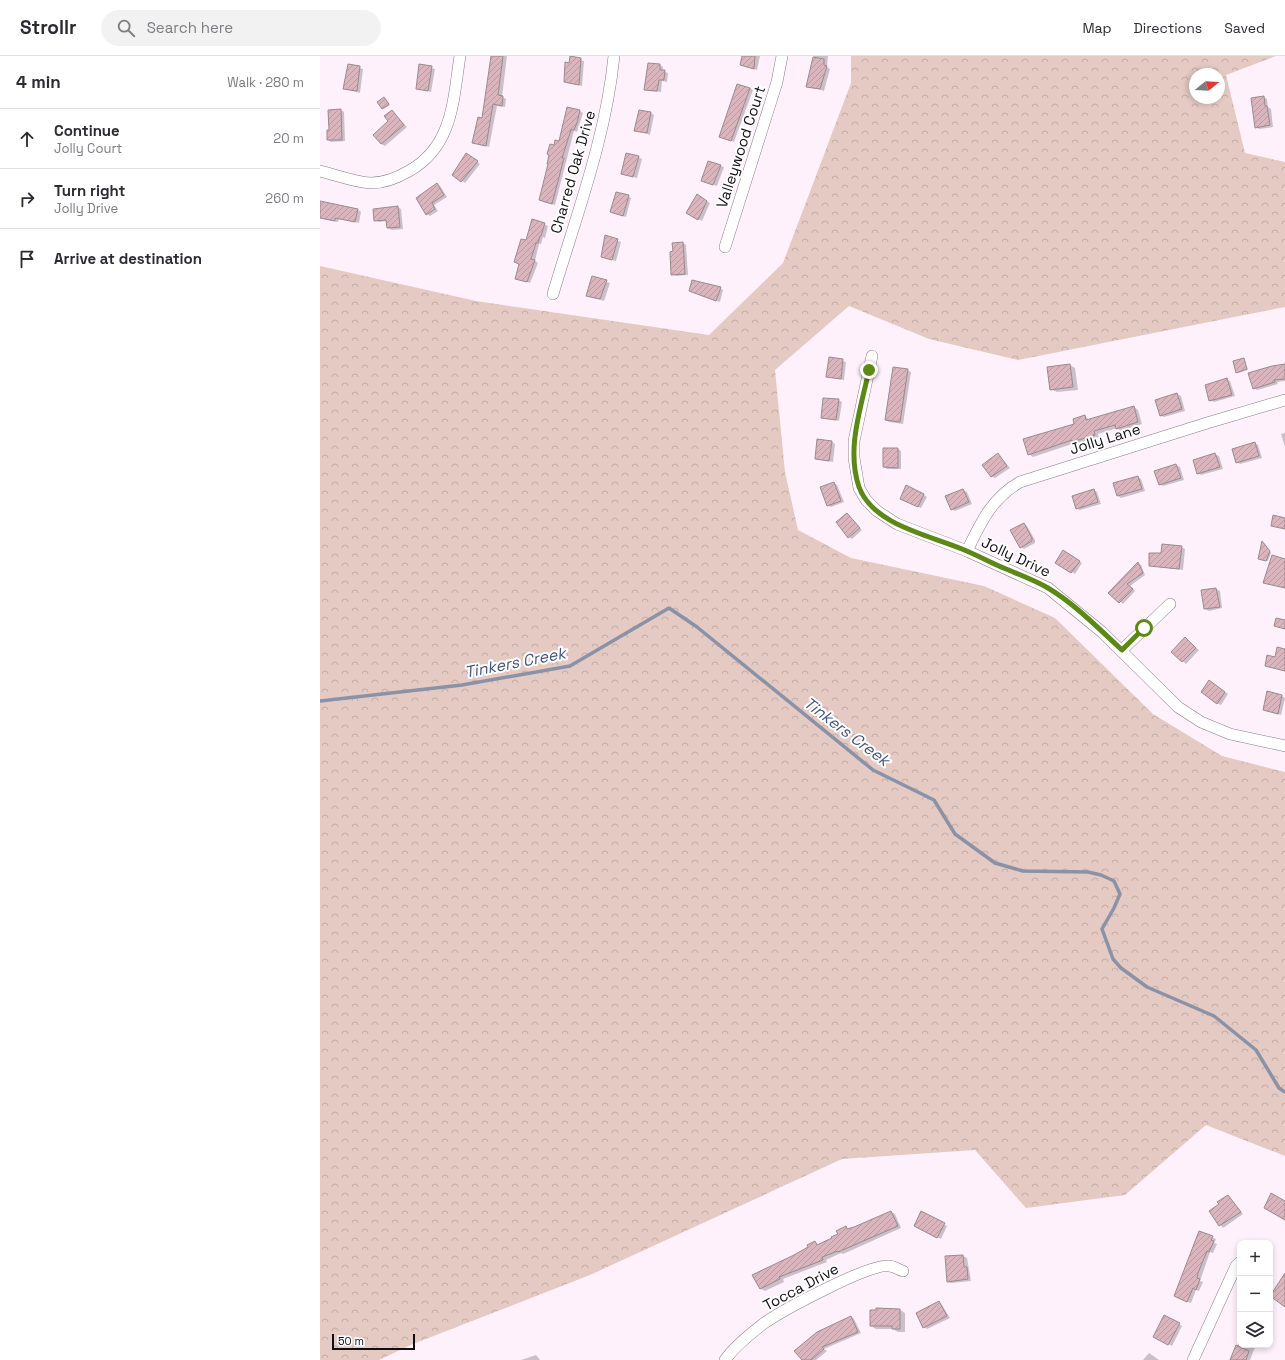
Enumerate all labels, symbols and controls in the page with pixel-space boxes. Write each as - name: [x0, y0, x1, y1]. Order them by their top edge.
- search box: [101, 10, 381, 46]
- text: Strollr: [20, 15, 77, 40]
- icon: search: [115, 17, 137, 39]
- text: Search here: [147, 18, 233, 37]
- text: Map: [1082, 19, 1112, 37]
- text: Directions: [1134, 19, 1202, 37]
- text: Saved: [1224, 19, 1265, 37]
- north arrow: [1189, 68, 1225, 104]
- text: 4 min: [16, 71, 61, 93]
- text: Walk · 280 m: [227, 74, 304, 91]
- street label: Valleywood Court: [712, 83, 769, 210]
- street label: Charred Oak Drive: [546, 108, 599, 236]
- text: Continue: [54, 121, 120, 140]
- icon: ahead: [16, 128, 38, 150]
- text: 20 m: [273, 130, 304, 147]
- text: Jolly Court: [54, 140, 122, 157]
- text: Turn right: [54, 181, 125, 200]
- icon: right: [16, 188, 38, 210]
- text: 260 m: [265, 190, 304, 207]
- text: Jolly Drive: [54, 200, 118, 217]
- icon: arrive: [16, 248, 38, 270]
- text: Arrive at destination: [54, 249, 202, 268]
- route end: [860, 361, 878, 379]
- street label: Jolly Lane: [1067, 419, 1143, 458]
- street label: Jolly Drive: [979, 532, 1054, 581]
- route start: [1135, 619, 1153, 637]
- water label: Tinkers Creek: [463, 642, 570, 683]
- water label: Tinkers Creek: [799, 692, 896, 772]
- map controls: [1237, 1240, 1273, 1348]
- button: +: [1237, 1240, 1273, 1276]
- street label: Tocca Drive: [760, 1259, 842, 1314]
- button: −: [1237, 1276, 1273, 1312]
- button: layers: [1237, 1312, 1273, 1348]
- scale bar: [332, 1332, 415, 1351]
- text: 50 m: [338, 1334, 364, 1348]

